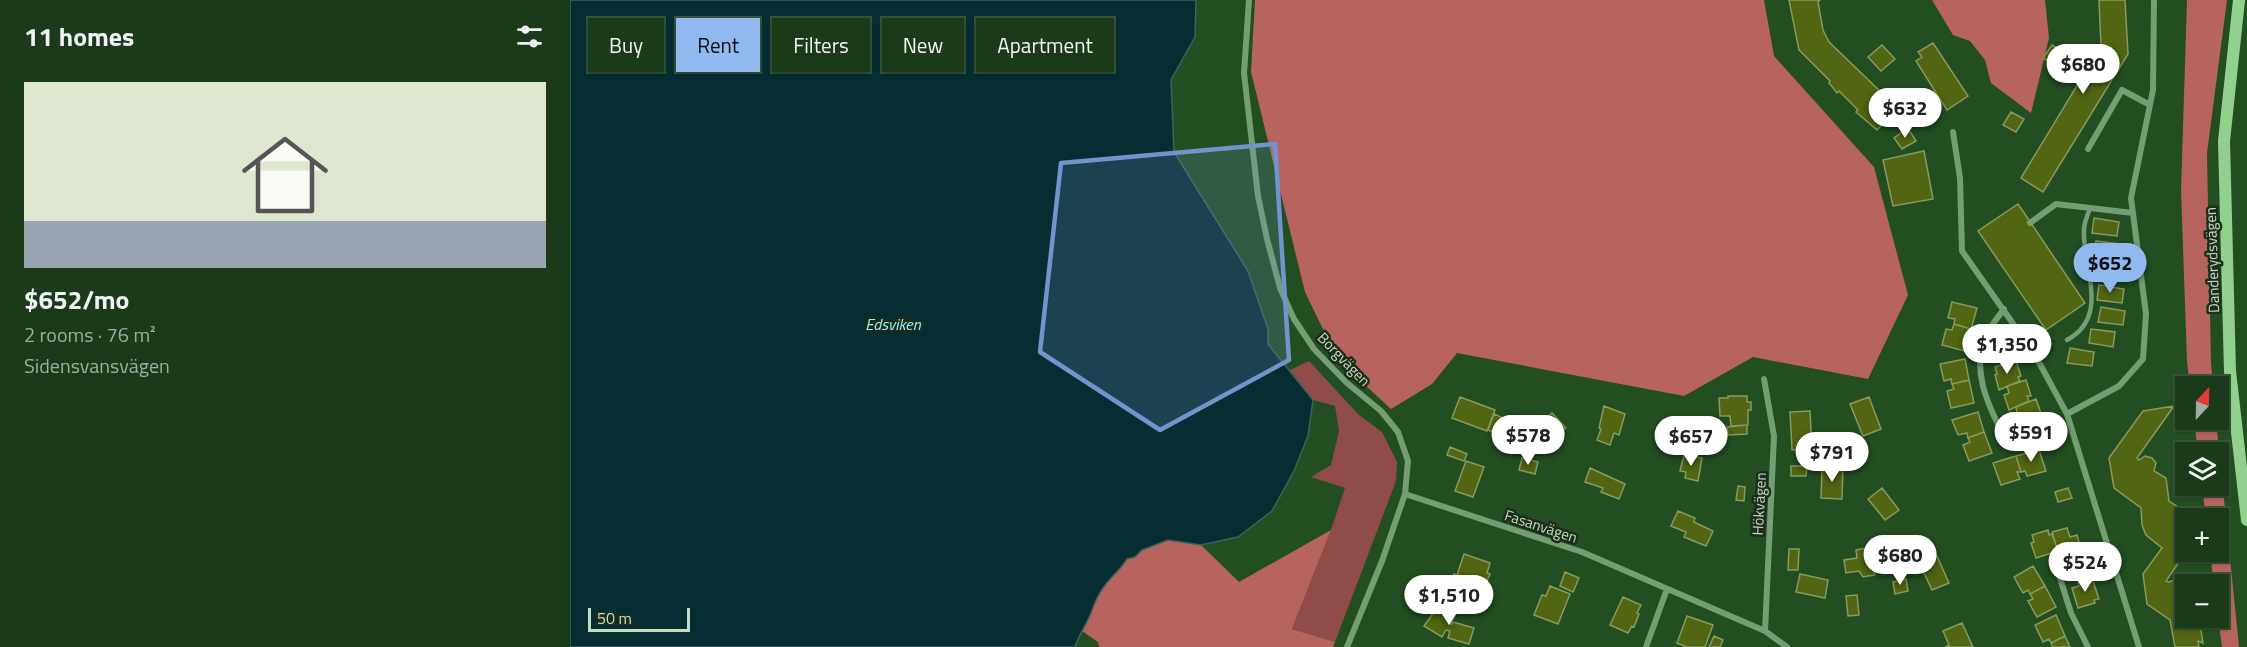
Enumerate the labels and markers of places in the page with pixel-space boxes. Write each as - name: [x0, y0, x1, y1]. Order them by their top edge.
- pin: $680: [2047, 44, 2119, 95]
- pin: $632: [1869, 88, 1941, 139]
- pin: $652: [2074, 243, 2146, 294]
- pin: $1,350: [1958, 324, 2056, 375]
- pin: $591: [1995, 412, 2067, 463]
- pin: $578: [1492, 415, 1564, 466]
- pin: $657: [1655, 416, 1727, 467]
- pin: $791: [1796, 432, 1868, 483]
- pin: $680: [1864, 535, 1936, 586]
- pin: $524: [2049, 542, 2121, 593]
- pin: $1,510: [1400, 575, 1498, 626]

